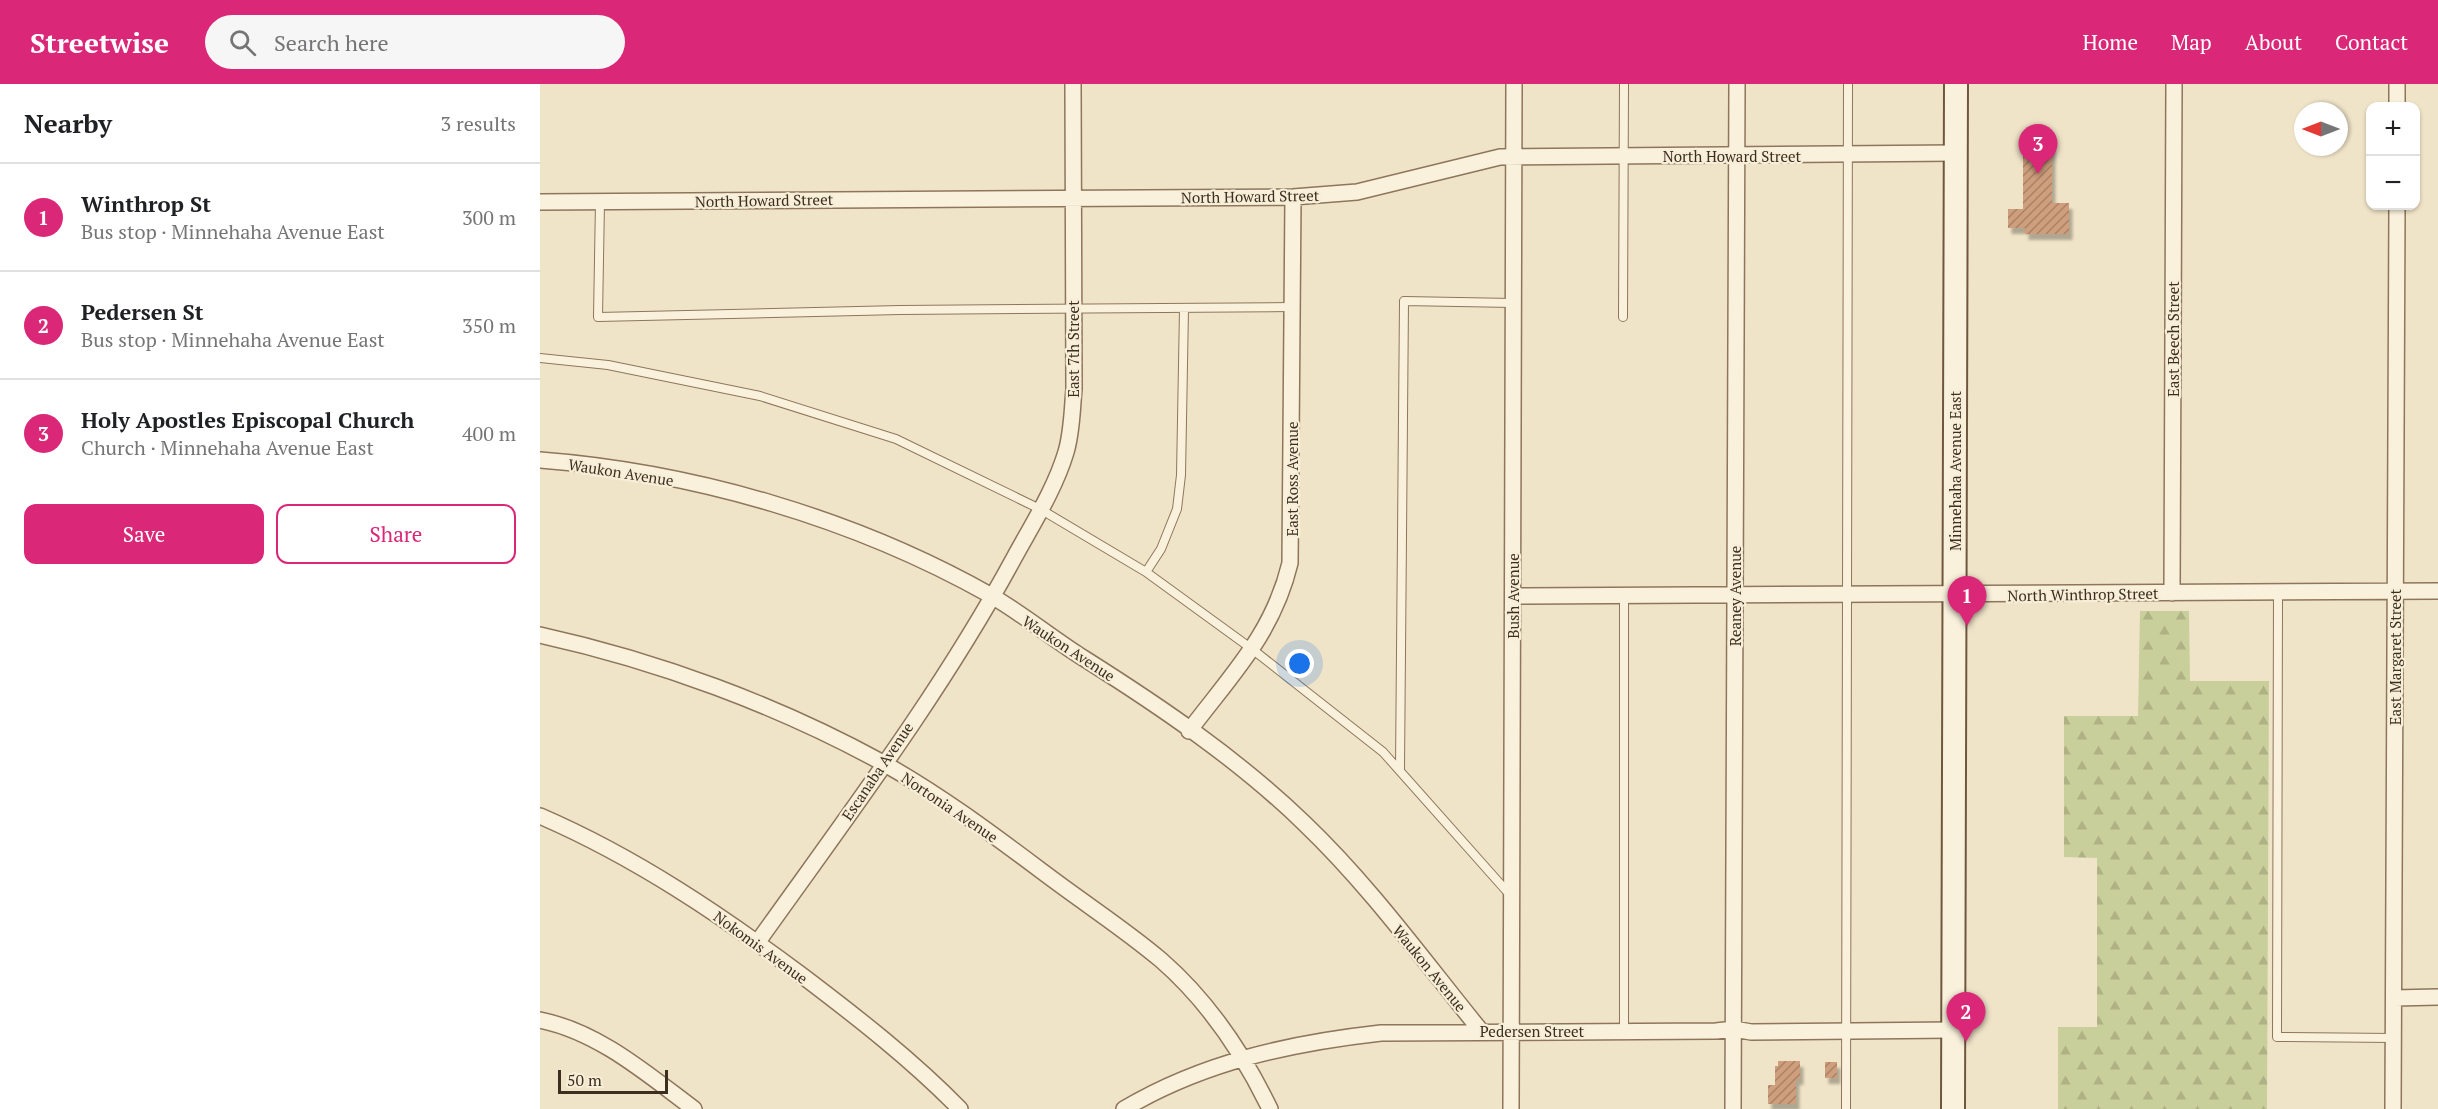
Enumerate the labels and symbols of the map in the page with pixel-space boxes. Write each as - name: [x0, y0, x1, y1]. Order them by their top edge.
- north arrow: [2294, 102, 2348, 156]
- pin: 3: [2018, 124, 2058, 174]
- street label: North Howard Street: [1663, 146, 1802, 166]
- street label: North Howard Street: [1181, 185, 1320, 207]
- street label: North Howard Street: [695, 189, 834, 211]
- street label: East Beech Street: [2163, 281, 2183, 397]
- street label: East 7th Street: [1063, 300, 1083, 398]
- street label: Minnehaha Avenue East: [1945, 391, 1965, 551]
- street label: East Ross Avenue: [1282, 421, 1302, 537]
- street label: Waukon Avenue: [567, 454, 675, 490]
- street label: Reaney Avenue: [1725, 546, 1745, 646]
- street label: Bush Avenue: [1503, 553, 1523, 639]
- pin: 1: [1948, 576, 1986, 626]
- street label: North Winthrop Street: [2007, 583, 2159, 605]
- street label: East Margaret Street: [2385, 588, 2405, 725]
- street label: Waukon Avenue: [1019, 611, 1119, 685]
- your location: [1285, 649, 1314, 678]
- street label: Escanaba Avenue: [837, 718, 917, 824]
- street label: Nortonia Avenue: [898, 767, 1002, 847]
- street label: Nokomis Avenue: [710, 906, 812, 988]
- street label: Waukon Avenue: [1389, 920, 1471, 1016]
- pin: 2: [1946, 992, 1986, 1042]
- street label: Pedersen Street: [1480, 1021, 1585, 1041]
- scale bar: [558, 1067, 668, 1094]

